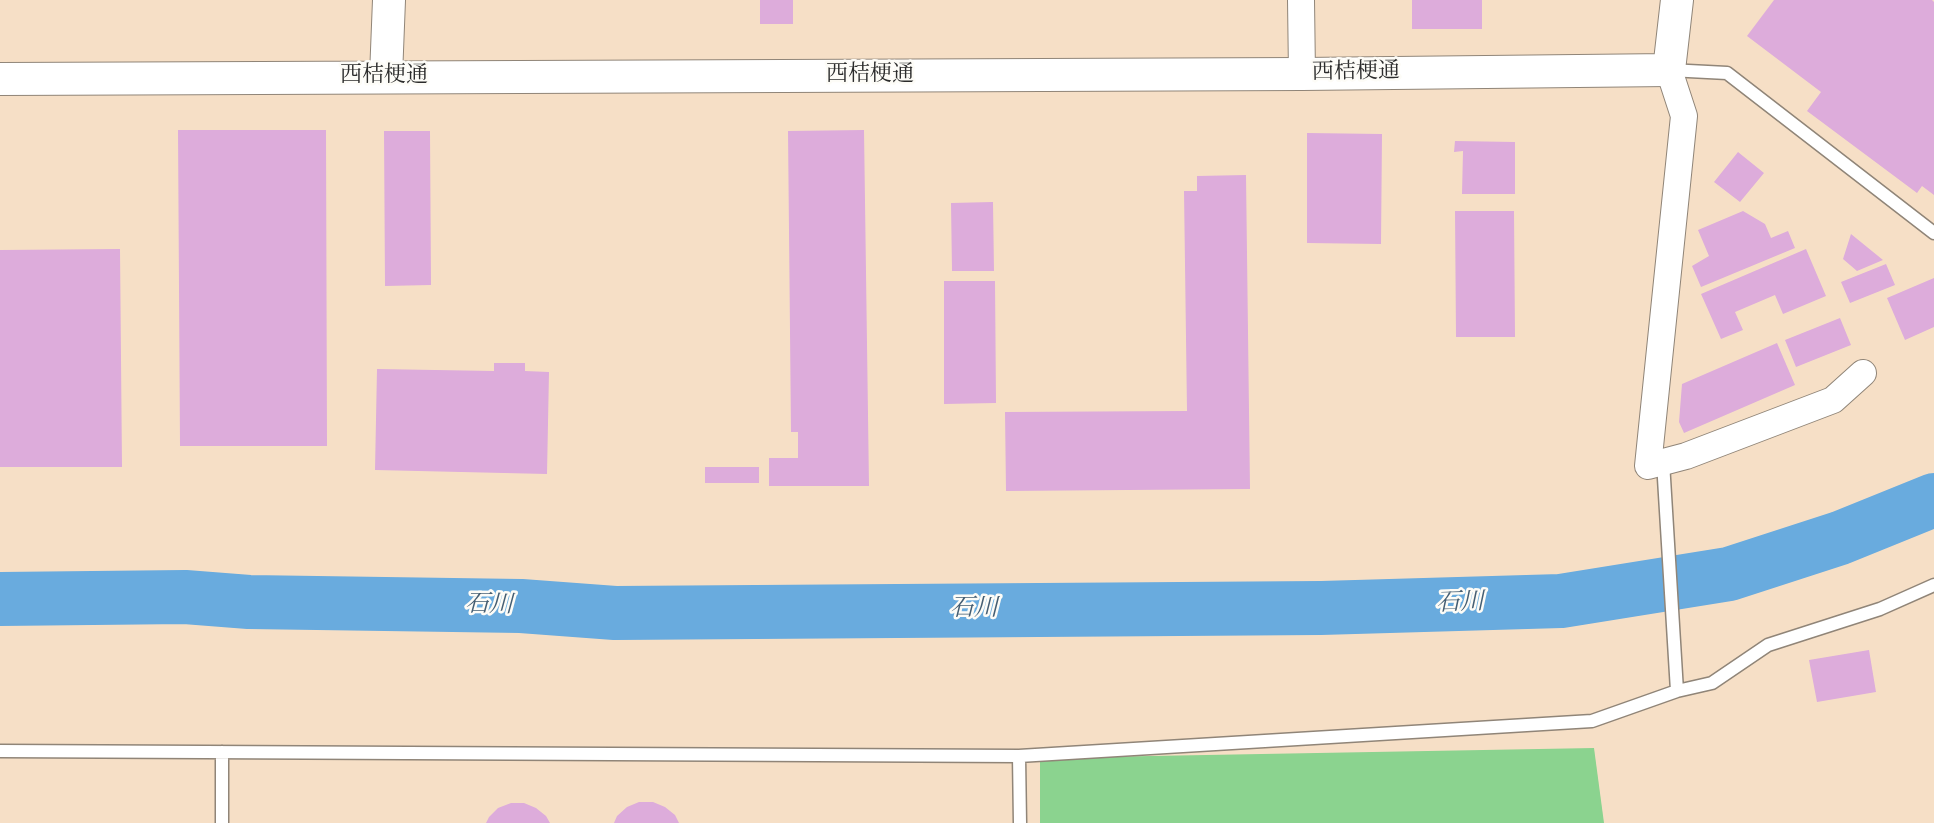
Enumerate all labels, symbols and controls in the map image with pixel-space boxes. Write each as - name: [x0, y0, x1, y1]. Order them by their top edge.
- street label: 西桔梗通: [1312, 59, 1400, 87]
- street label: 西桔梗通: [826, 62, 914, 88]
- street label: 西桔梗通: [340, 63, 428, 89]
- water label: 石川: [1436, 589, 1484, 619]
- water label: 石川: [465, 591, 513, 621]
- water label: 石川: [950, 596, 998, 624]

